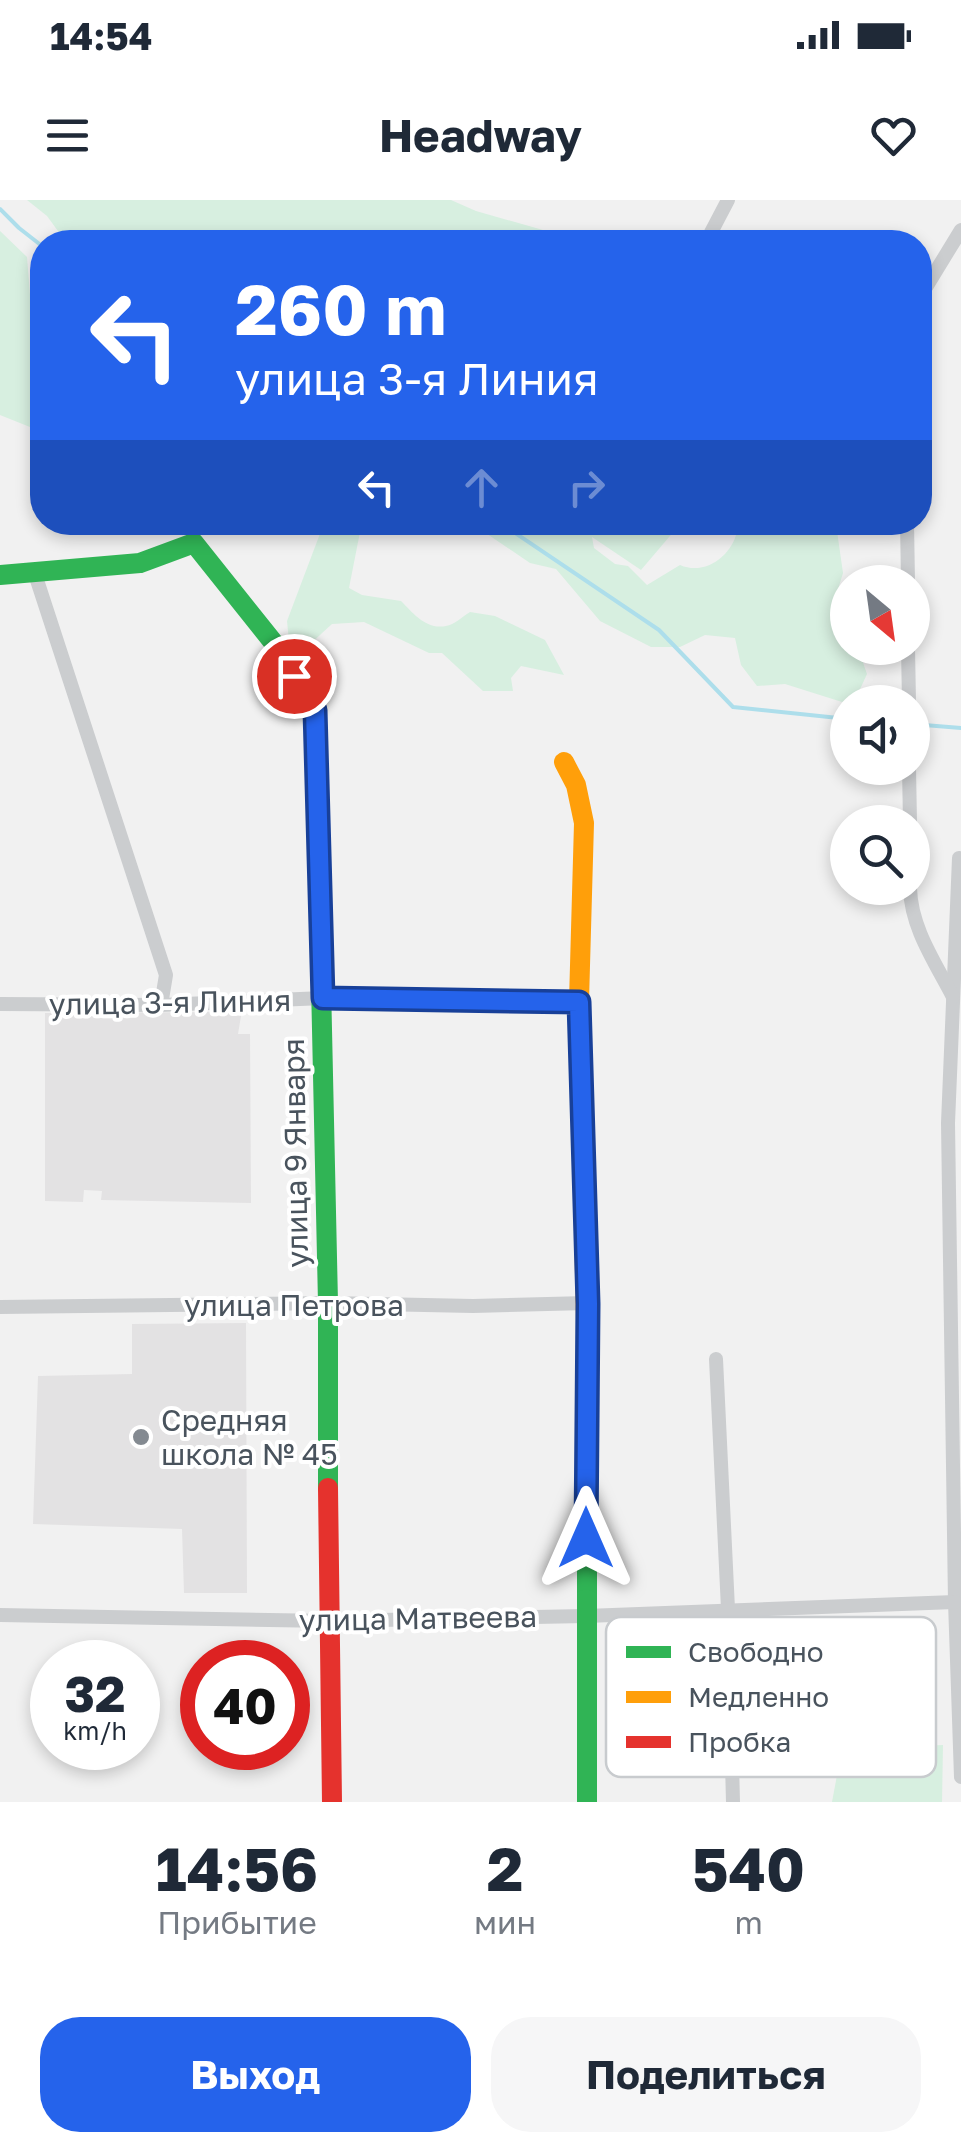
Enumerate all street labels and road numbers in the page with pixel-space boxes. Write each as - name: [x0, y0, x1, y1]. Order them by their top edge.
- street label: улица 3-я Линия: [49, 982, 291, 1022]
- street label: улица 9 Января: [275, 1038, 315, 1268]
- street label: улица Петрова: [184, 1287, 404, 1323]
- street label: улица Матвеева: [299, 1598, 537, 1638]

